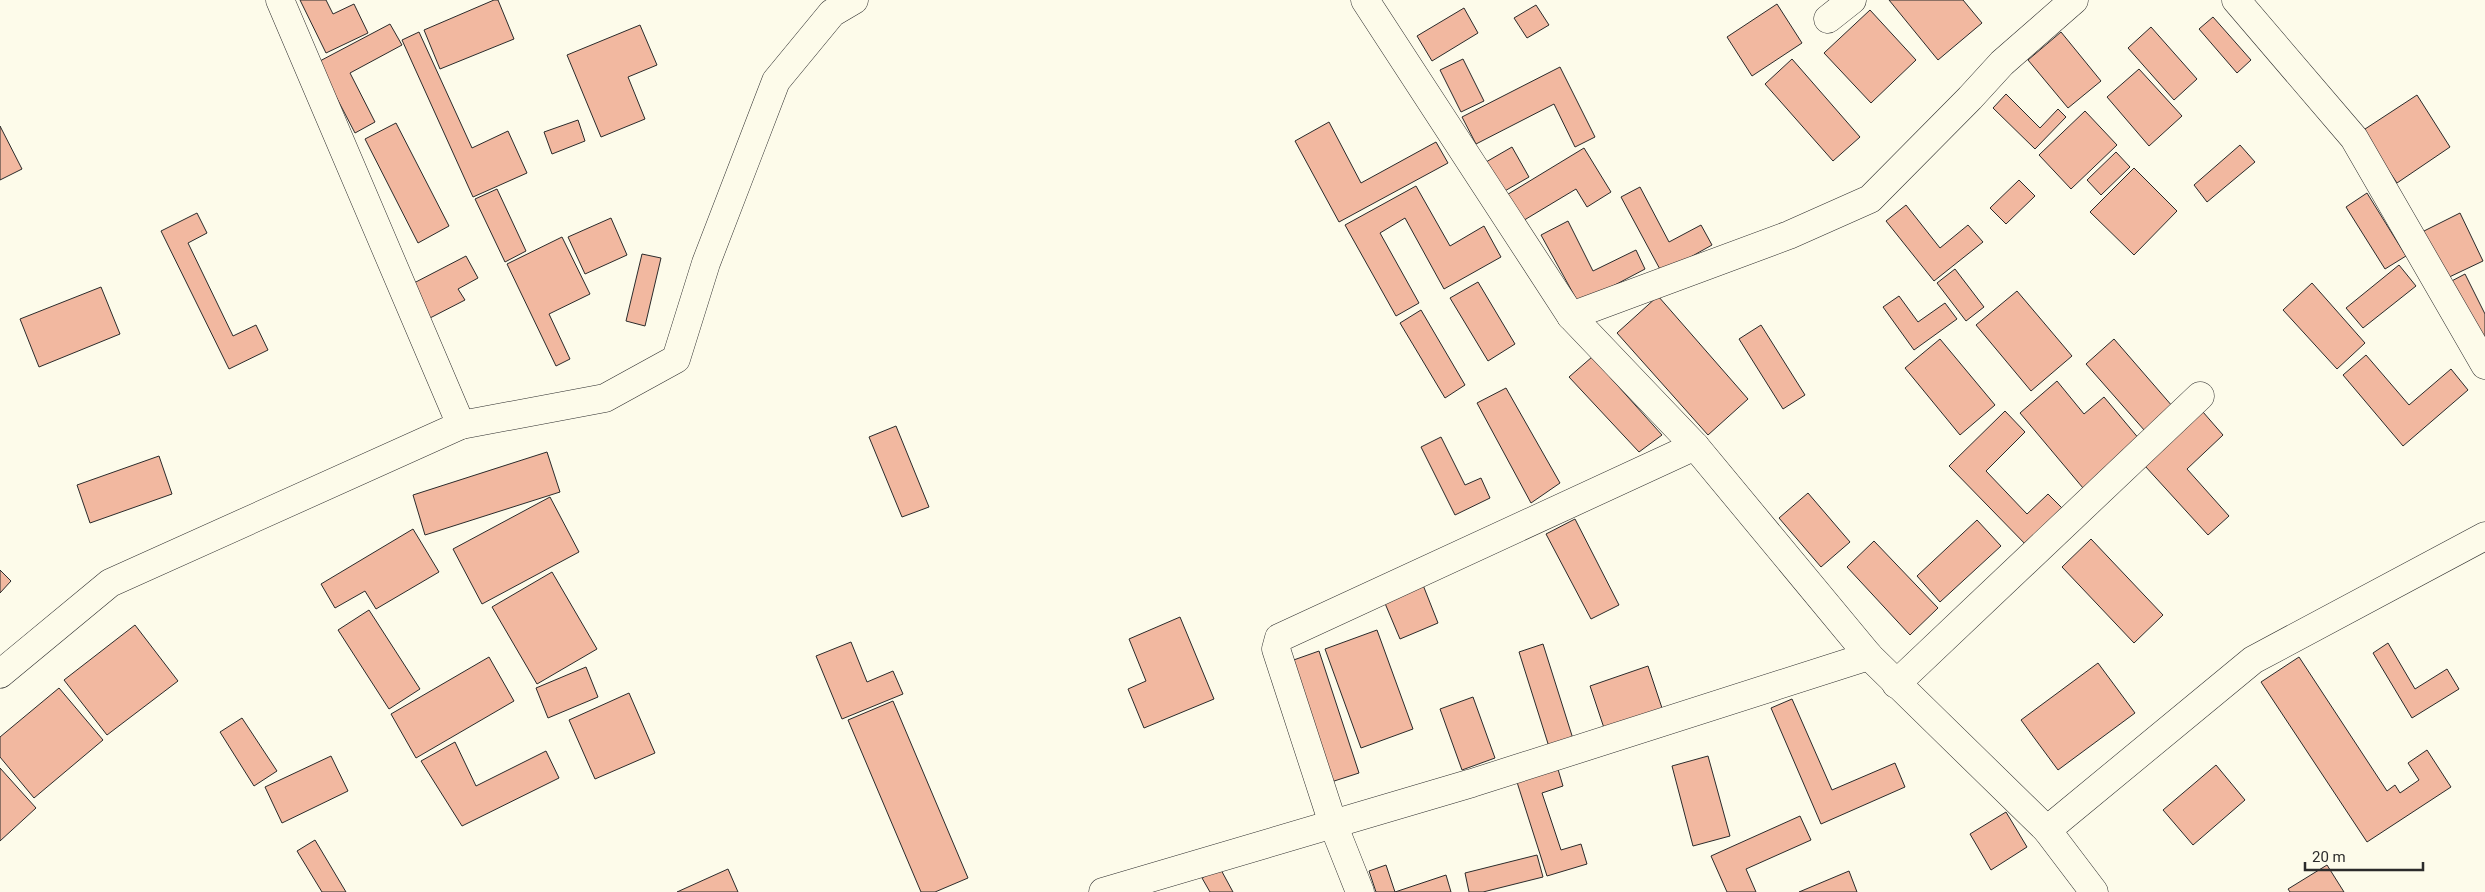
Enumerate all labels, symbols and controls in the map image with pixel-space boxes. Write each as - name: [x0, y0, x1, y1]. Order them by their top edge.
- scale bar: [2305, 840, 2422, 872]
- text: 20 m: [2312, 848, 2346, 866]

